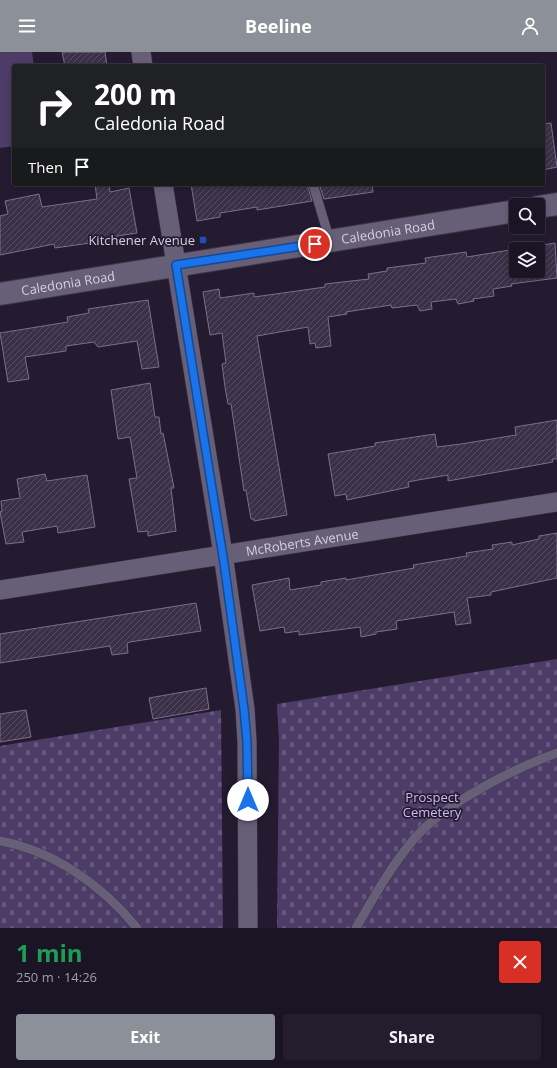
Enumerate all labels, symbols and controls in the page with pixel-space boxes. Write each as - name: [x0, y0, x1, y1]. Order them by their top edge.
- text: Beeline: [245, 14, 312, 38]
- icon: menu: [16, 15, 38, 37]
- icon: person: [519, 15, 541, 37]
- text: 200 m: [94, 75, 177, 113]
- icon: right: [28, 80, 80, 132]
- text: Caledonia Road: [94, 111, 225, 135]
- icon: arrive: [71, 156, 93, 178]
- text: Then: [28, 157, 63, 177]
- map controls: [509, 198, 545, 278]
- button: search: [509, 198, 545, 234]
- street label: Caledonia Road: [340, 215, 436, 248]
- pin: [298, 227, 332, 261]
- place label: Kitchener Avenue: [88, 231, 195, 249]
- icon: arrive: [304, 233, 326, 255]
- marker: Kitchener Avenue: [198, 235, 208, 245]
- button: layers: [509, 242, 545, 278]
- street label: Caledonia Road: [20, 267, 116, 299]
- street label: McRoberts Avenue: [245, 524, 360, 560]
- position arrow: [227, 779, 269, 821]
- park label: Prospect Cemetery: [403, 788, 462, 821]
- text: 1 min: [16, 936, 83, 969]
- button: close: [499, 941, 541, 983]
- text: 250 m · 14:26: [16, 968, 97, 986]
- button: Exit: [16, 1014, 275, 1060]
- button: Share: [283, 1014, 541, 1060]

